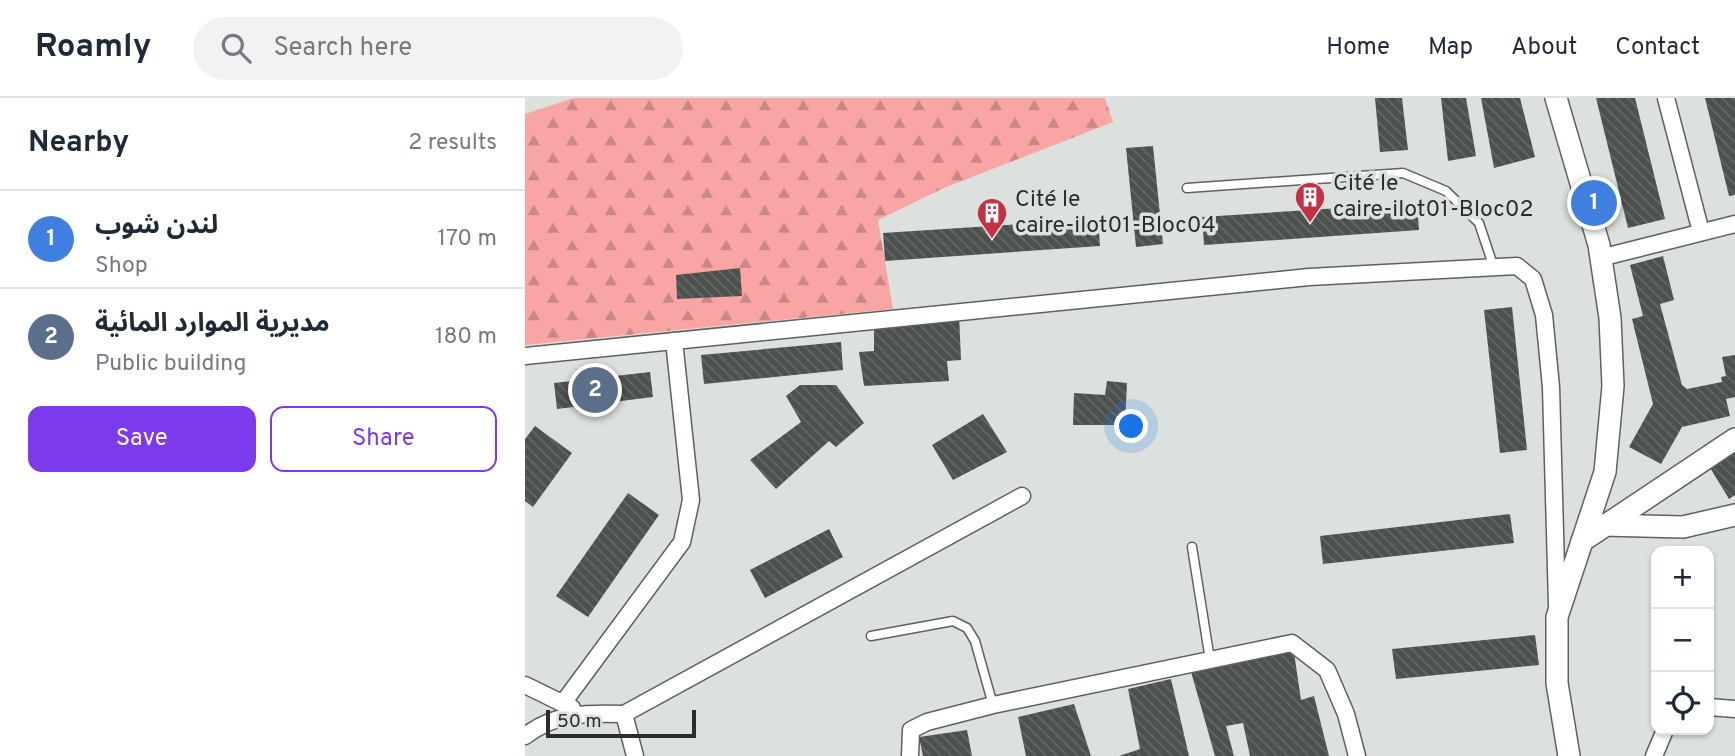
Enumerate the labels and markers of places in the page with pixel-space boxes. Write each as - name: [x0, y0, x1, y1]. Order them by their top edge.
- place label: Cité le caire-ilot01-Bloc02: [1333, 170, 1534, 225]
- pin: 1: [1571, 177, 1617, 229]
- building icon: Cité le caire-ilot01-Bloc02: [1293, 180, 1327, 224]
- place label: Cité le caire-ilot01-Bloc04: [1015, 186, 1216, 241]
- building icon: Cité le caire-ilot01-Bloc04: [975, 196, 1009, 240]
- pin: 2: [572, 364, 618, 416]

